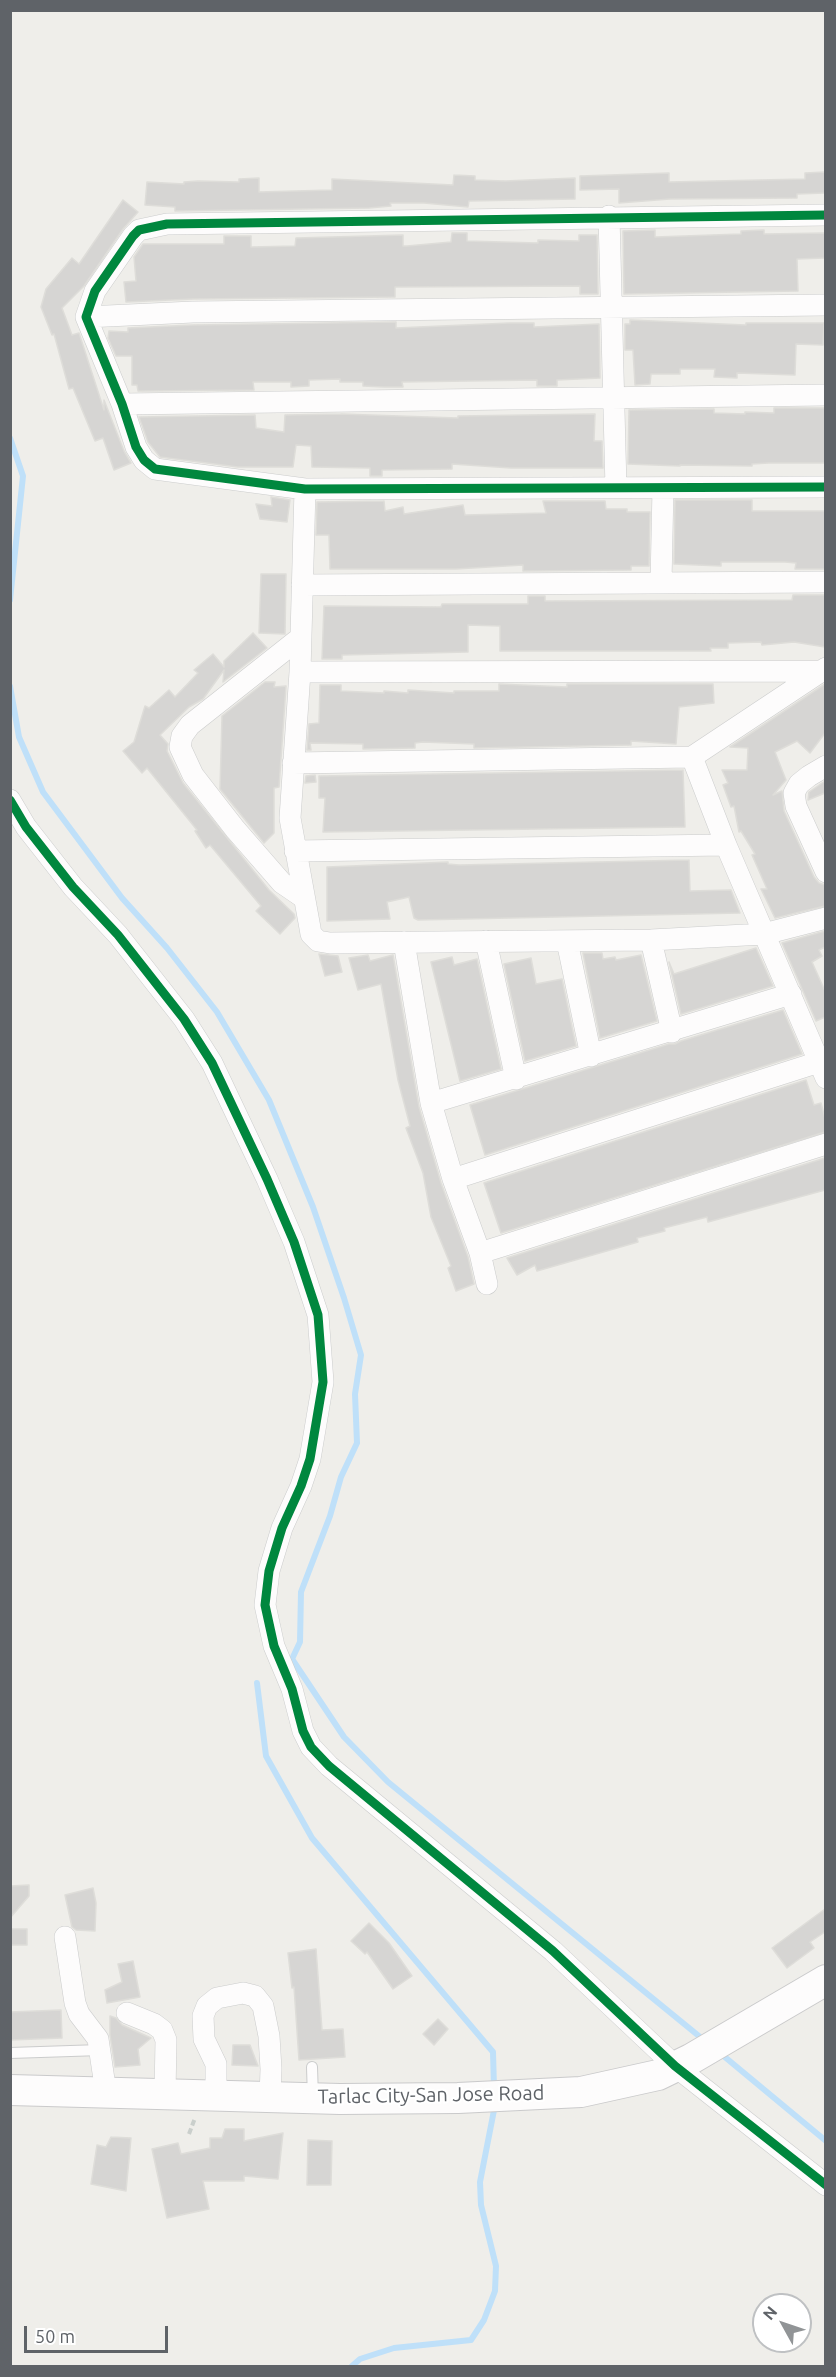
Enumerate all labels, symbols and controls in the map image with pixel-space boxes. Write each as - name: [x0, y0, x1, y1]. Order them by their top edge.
- street label: Tarlac City-San Jose Road: [317, 2081, 545, 2109]
- north arrow: [752, 2293, 812, 2353]
- text: N: [759, 2302, 780, 2323]
- scale bar: [27, 2314, 171, 2352]
- text: 50 m: [35, 2326, 75, 2346]

